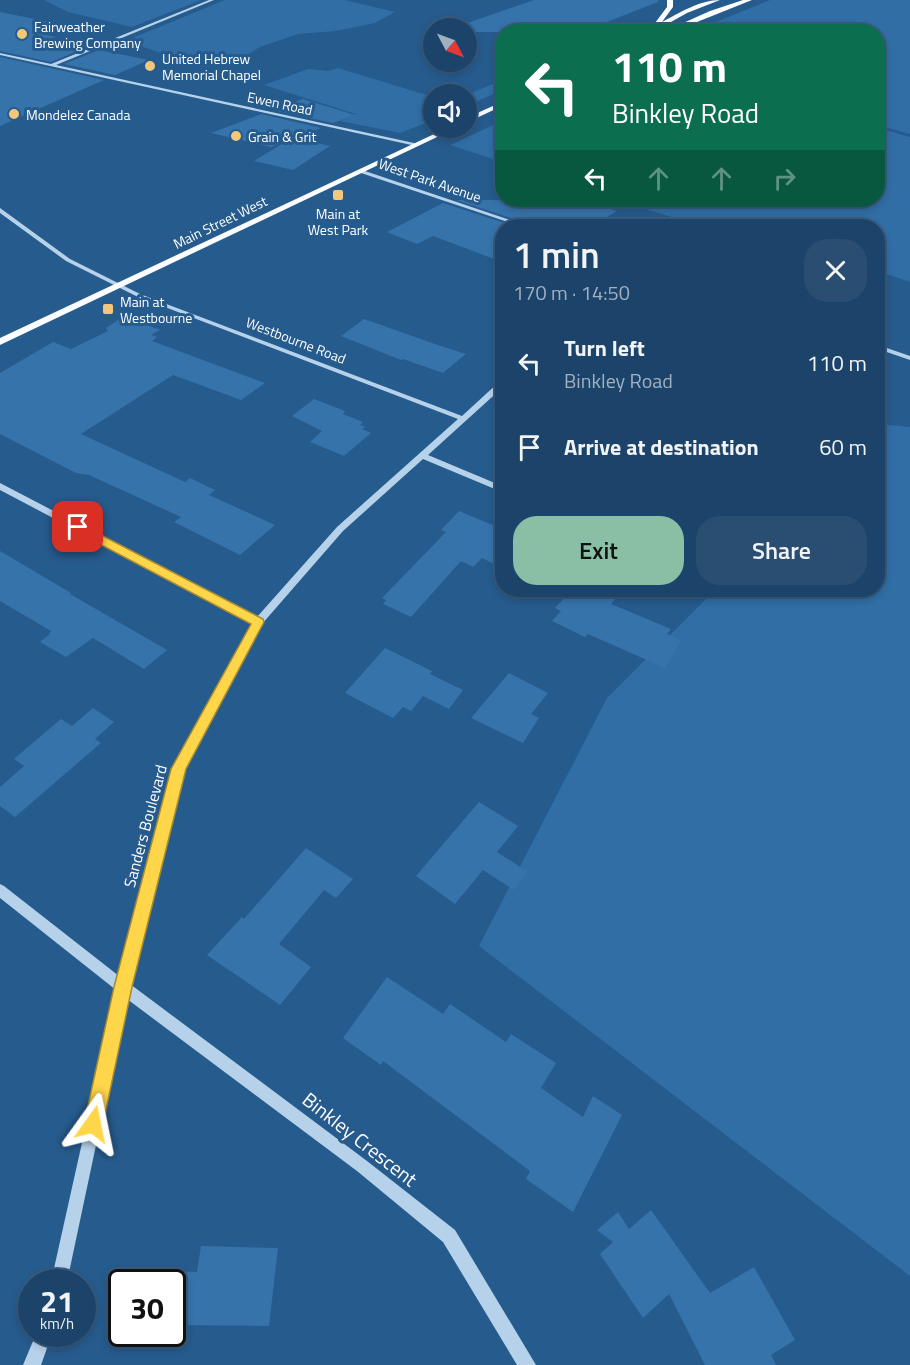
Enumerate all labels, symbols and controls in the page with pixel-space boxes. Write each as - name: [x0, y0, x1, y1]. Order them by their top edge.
- place label: Fairweather Brewing Company: [34, 16, 141, 53]
- north arrow: [423, 18, 477, 72]
- map controls: [423, 18, 477, 138]
- marker: Fairweather Brewing Company: [15, 27, 29, 41]
- text: 110 m: [612, 34, 727, 98]
- place label: United Hebrew Memorial Chapel: [162, 48, 261, 85]
- icon: left: [513, 48, 591, 126]
- marker: United Hebrew Memorial Chapel: [143, 59, 157, 73]
- button: sound: [423, 84, 477, 138]
- street label: Ewen Road: [245, 86, 315, 120]
- text: Binkley Road: [612, 92, 759, 133]
- place label: Mondelez Canada: [26, 104, 130, 125]
- marker: Mondelez Canada: [7, 107, 21, 121]
- place label: Grain & Grit: [248, 126, 316, 147]
- marker: Grain & Grit: [229, 129, 243, 143]
- street label: West Park Avenue: [376, 153, 484, 207]
- icon: left: [579, 162, 612, 195]
- icon: ahead: [642, 162, 675, 195]
- icon: ahead: [705, 162, 738, 195]
- icon: right: [768, 162, 801, 195]
- marker: Main at West Park: [331, 188, 345, 202]
- street label: Main Street West: [169, 190, 271, 254]
- place label: Main at West Park: [308, 203, 369, 240]
- text: 1 min: [513, 227, 600, 282]
- button: close: [804, 239, 867, 302]
- text: 170 m · 14:50: [513, 277, 630, 308]
- place label: Main at Westbourne: [120, 291, 192, 328]
- marker: Main at Westbourne: [101, 302, 115, 316]
- street label: Westbourne Road: [243, 311, 349, 369]
- text: Turn left: [564, 331, 645, 365]
- text: 110 m: [807, 346, 867, 380]
- icon: left: [513, 347, 546, 380]
- text: Binkley Road: [564, 365, 673, 396]
- text: Arrive at destination: [564, 430, 759, 464]
- text: 60 m: [819, 430, 867, 464]
- icon: arrive: [513, 431, 546, 464]
- pin: [52, 501, 103, 552]
- icon: arrive: [61, 510, 94, 543]
- button: Exit: [513, 516, 684, 585]
- button: Share: [696, 516, 867, 585]
- street label: Sanders Boulevard: [117, 762, 173, 890]
- street label: Binkley Crescent: [296, 1084, 424, 1194]
- position arrow: [61, 1092, 125, 1156]
- speed limit sign: 30: [108, 1269, 186, 1347]
- text: 21: [40, 1278, 74, 1324]
- text: km/h: [40, 1312, 74, 1335]

